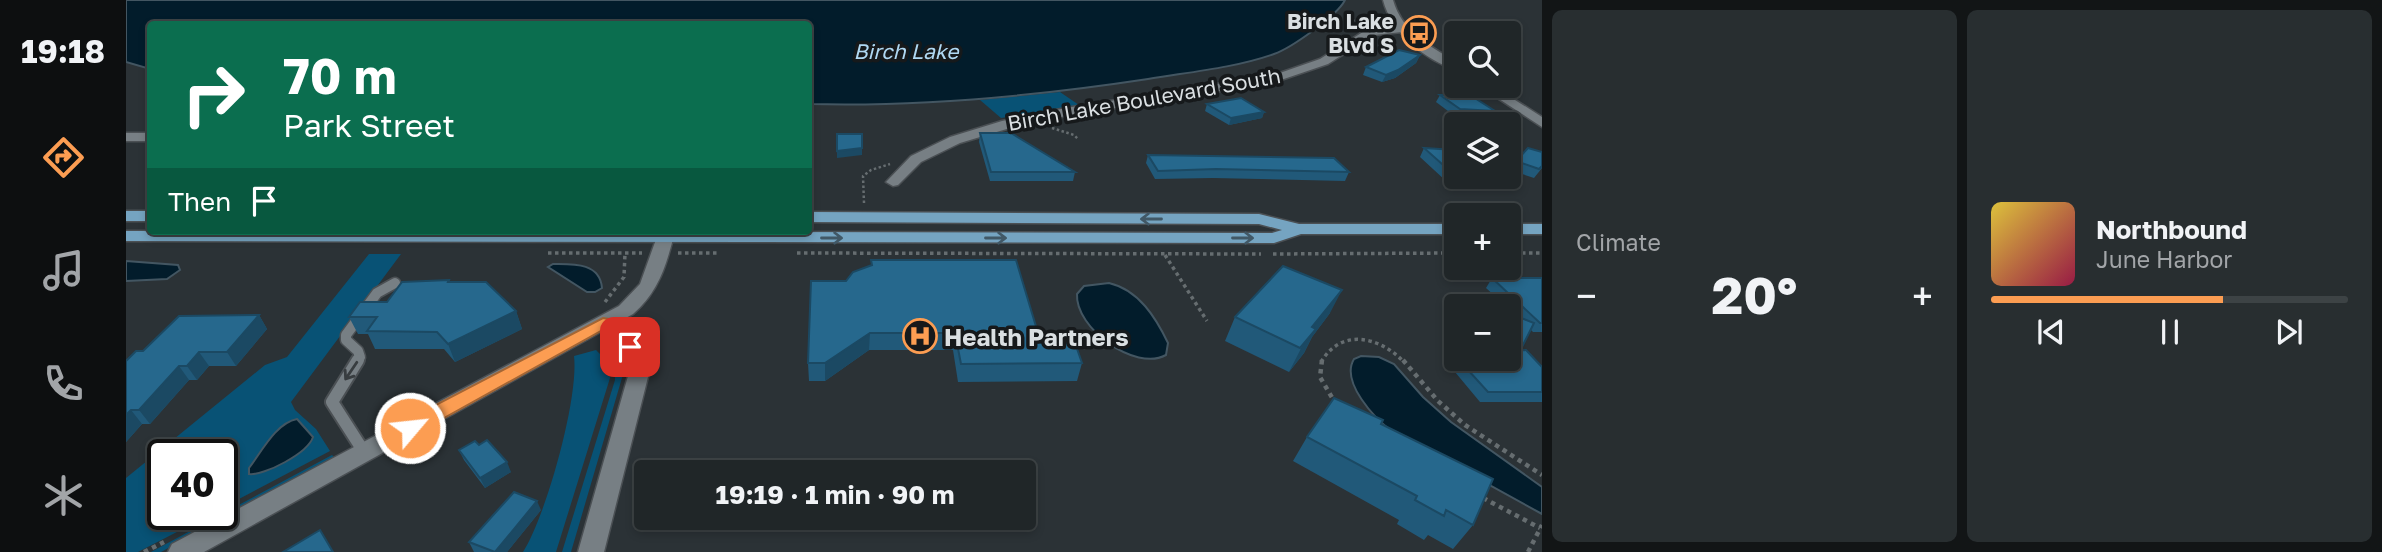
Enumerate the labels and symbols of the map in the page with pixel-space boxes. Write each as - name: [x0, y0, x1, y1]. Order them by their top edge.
- place label: Birch Lake Blvd S: [1287, 8, 1394, 58]
- bus stop icon: Birch Lake Blvd S: [1400, 14, 1438, 52]
- water label: Birch Lake: [854, 38, 960, 64]
- street label: Birch Lake Boulevard South: [1005, 62, 1283, 136]
- one-way arrow: [1140, 212, 1163, 226]
- one-way arrow: [820, 231, 843, 245]
- one-way arrow: [984, 231, 1007, 245]
- one-way arrow: [1231, 231, 1254, 245]
- pin: [600, 317, 660, 377]
- hospital icon: Health Partners: [901, 317, 939, 355]
- place label: Health Partners: [944, 322, 1129, 351]
- one-way arrow: [344, 361, 358, 380]
- position arrow: [373, 391, 447, 465]
- speed limit sign: 40: [147, 439, 238, 530]

